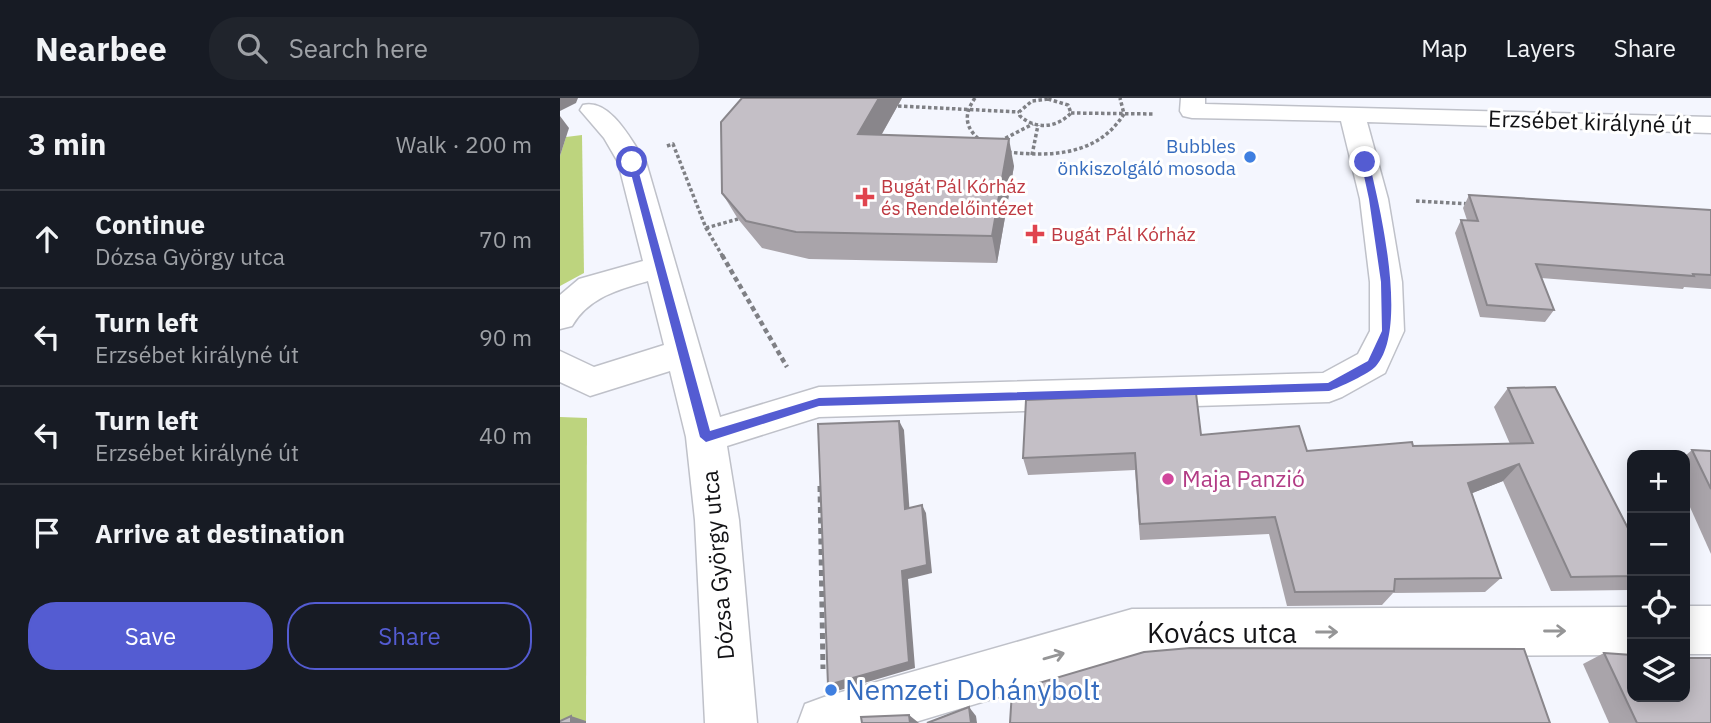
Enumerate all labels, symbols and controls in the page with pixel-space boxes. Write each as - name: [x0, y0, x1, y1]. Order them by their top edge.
- search box: [209, 17, 699, 80]
- text: Nearbee: [35, 27, 167, 70]
- icon: search: [233, 29, 271, 67]
- text: Search here: [289, 31, 428, 65]
- text: Map: [1421, 32, 1468, 64]
- text: Layers: [1506, 32, 1576, 64]
- text: Share: [1614, 32, 1676, 64]
- street label: Erzsébet királyné út: [1488, 102, 1693, 140]
- text: 3 min: [28, 124, 106, 163]
- text: Walk · 200 m: [396, 129, 532, 159]
- place label: Bubbles önkiszolgáló mosoda: [1058, 134, 1236, 180]
- route start: [616, 146, 647, 177]
- route end: [1349, 146, 1380, 177]
- marker: Bubbles önkiszolgáló mosoda: [1242, 149, 1258, 165]
- place label: Bugát Pál Kórház és Rendelőintézet: [881, 174, 1034, 220]
- marker: Bugát Pál Kórház és Rendelőintézet: [855, 187, 875, 207]
- text: Continue: [95, 207, 205, 241]
- icon: ahead: [28, 220, 66, 258]
- place label: Bugát Pál Kórház: [1051, 222, 1196, 246]
- text: 70 m: [479, 224, 532, 254]
- marker: Bugát Pál Kórház: [1025, 224, 1045, 244]
- text: Dózsa György utca: [95, 241, 285, 271]
- text: Turn left: [95, 305, 198, 339]
- icon: left: [28, 318, 66, 356]
- text: 90 m: [479, 322, 532, 352]
- text: Erzsébet királyné út: [95, 339, 299, 369]
- text: Turn left: [95, 403, 198, 437]
- icon: left: [28, 416, 66, 454]
- text: 40 m: [479, 420, 532, 450]
- text: Erzsébet királyné út: [95, 437, 299, 467]
- map controls: [1627, 450, 1690, 702]
- button: +: [1627, 450, 1690, 513]
- place label: Maja Panzió: [1182, 463, 1305, 493]
- street label: Dózsa György utca: [694, 469, 740, 661]
- marker: Maja Panzió: [1160, 471, 1176, 487]
- button: −: [1627, 513, 1690, 576]
- icon: arrive: [28, 514, 66, 552]
- text: Arrive at destination: [95, 516, 345, 550]
- button: locate: [1627, 576, 1690, 639]
- button: Save: [28, 602, 273, 670]
- button: Share: [287, 602, 532, 670]
- street label: Kovács utca: [1147, 614, 1297, 651]
- one-way arrow: [1543, 624, 1566, 638]
- one-way arrow: [1315, 625, 1338, 639]
- button: layers: [1627, 639, 1690, 702]
- one-way arrow: [1043, 649, 1065, 662]
- place label: Nemzeti Dohánybolt: [845, 671, 1100, 708]
- marker: Nemzeti Dohánybolt: [823, 682, 839, 698]

